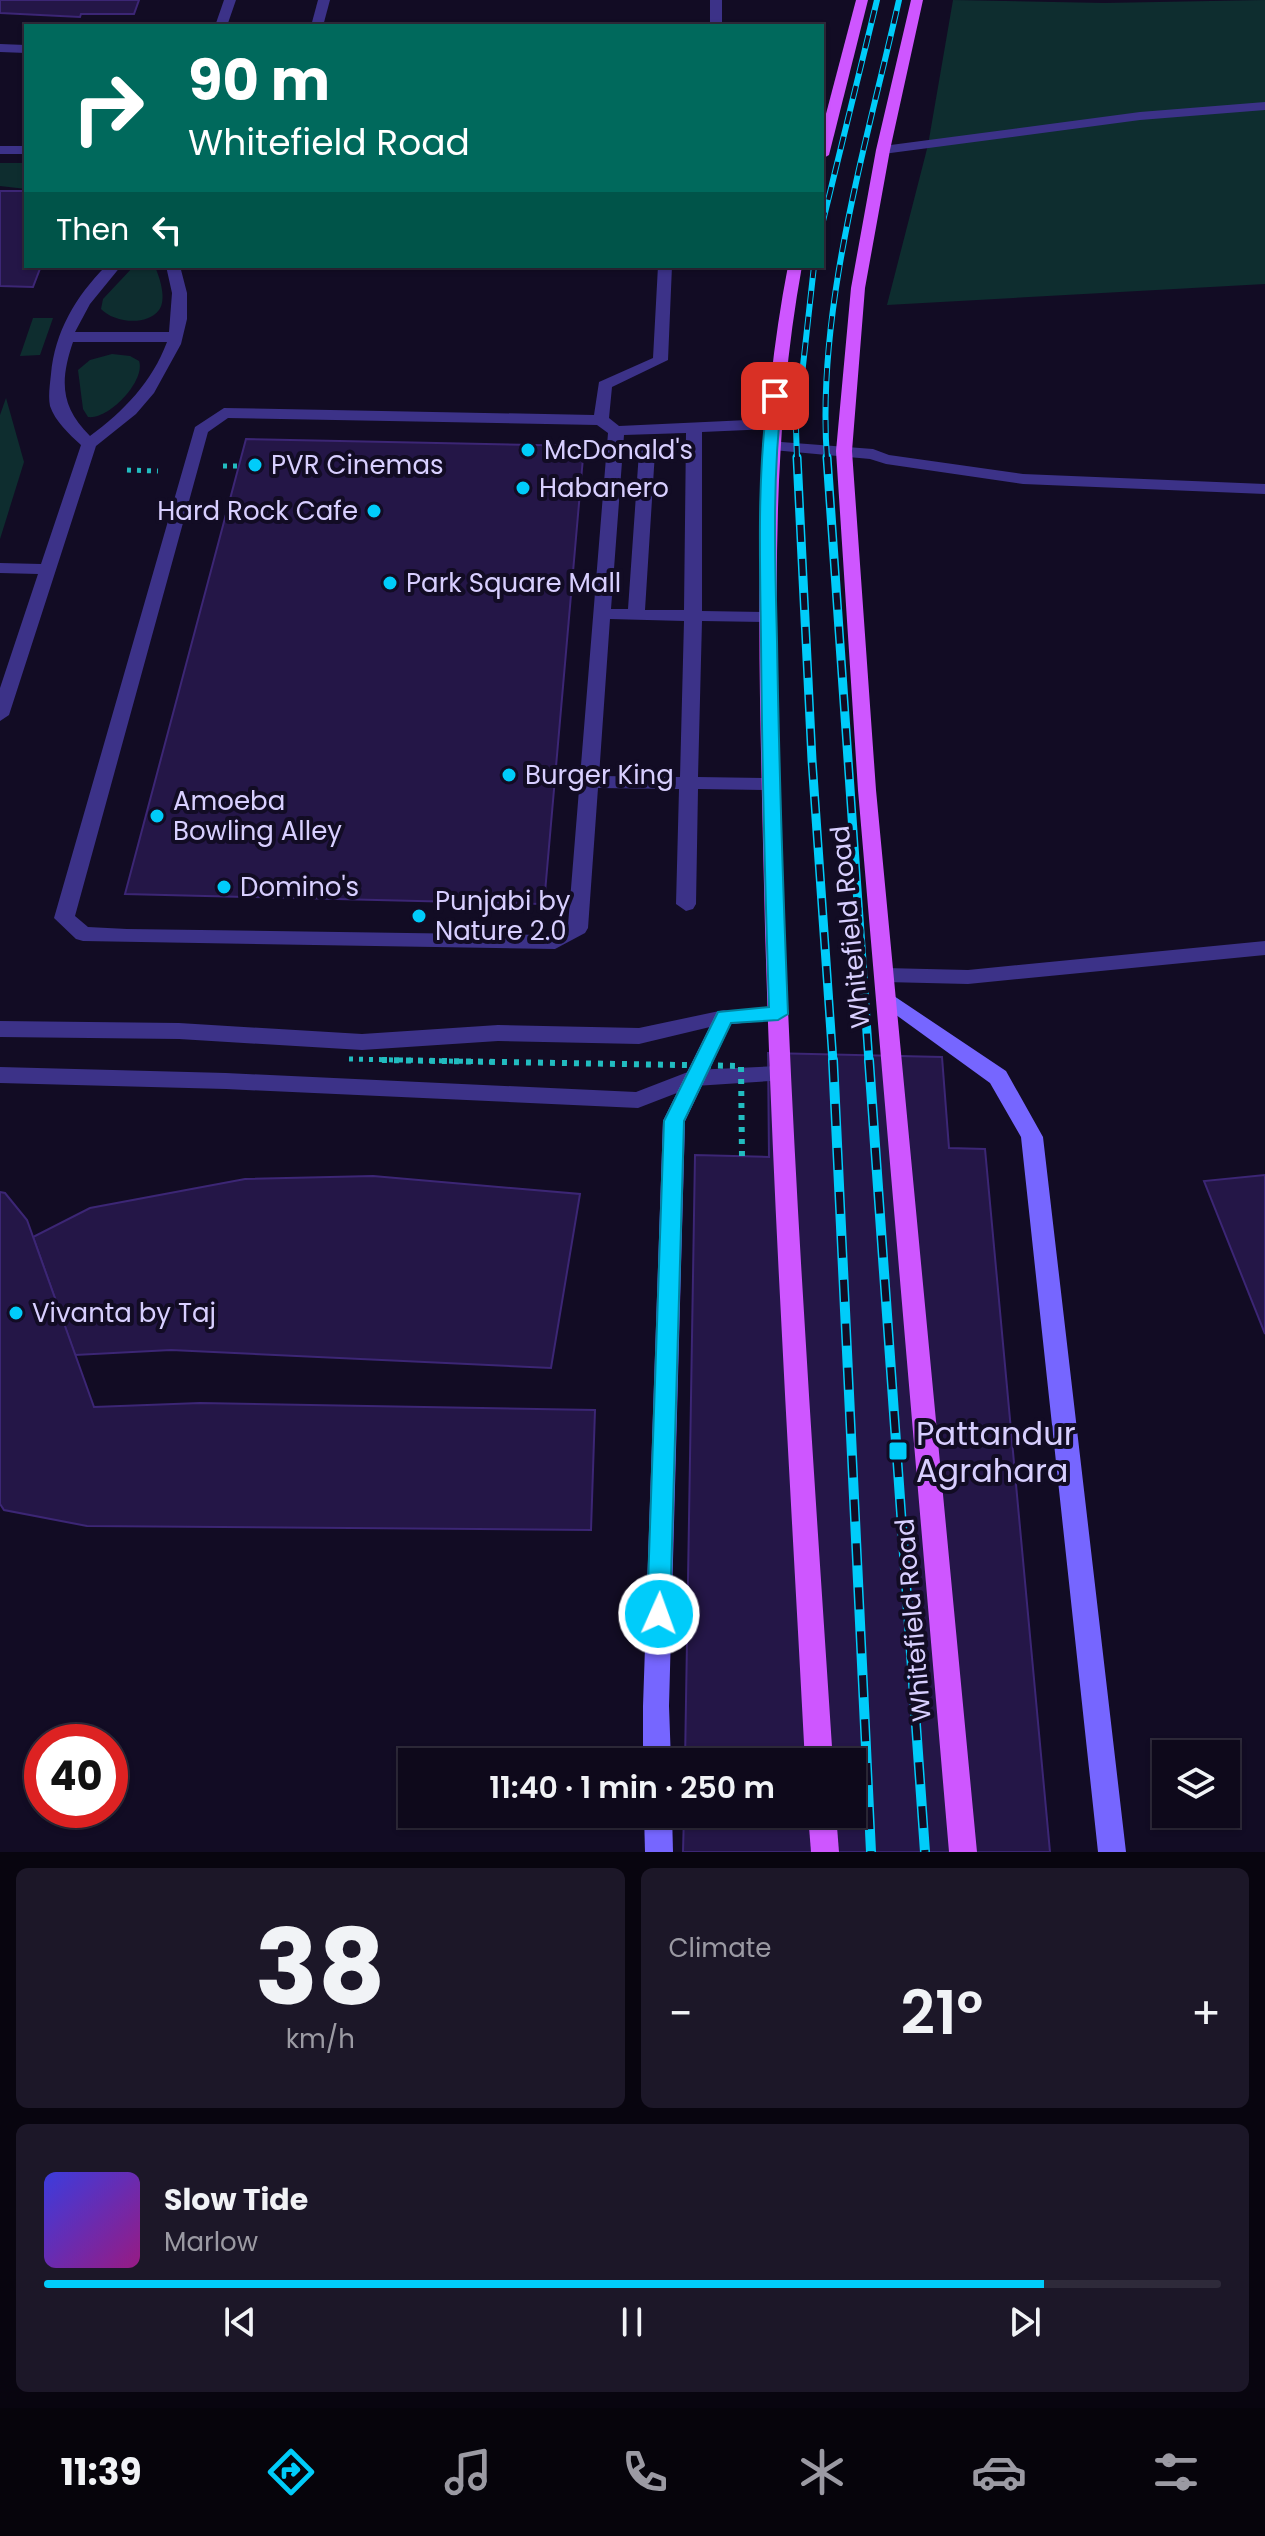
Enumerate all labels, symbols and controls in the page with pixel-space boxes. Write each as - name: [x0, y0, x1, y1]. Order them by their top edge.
- text: 90 m: [188, 41, 330, 120]
- icon: right: [56, 56, 160, 160]
- text: Whitefield Road: [188, 117, 470, 168]
- text: Then: [56, 208, 129, 251]
- icon: left: [145, 208, 189, 252]
- pin: [741, 362, 809, 430]
- icon: arrive: [753, 374, 797, 418]
- place label: McDonald's: [544, 432, 693, 468]
- marker: McDonald's: [519, 441, 537, 459]
- place label: PVR Cinemas: [271, 447, 444, 483]
- marker: PVR Cinemas: [246, 456, 264, 474]
- place label: Habanero: [539, 470, 669, 506]
- marker: Habanero: [514, 479, 532, 497]
- place label: Hard Rock Cafe: [157, 493, 358, 529]
- marker: Hard Rock Cafe: [365, 502, 383, 520]
- place label: Park Square Mall: [406, 565, 621, 601]
- marker: Park Square Mall: [381, 574, 399, 592]
- place label: Burger King: [525, 757, 674, 793]
- marker: Burger King: [500, 766, 518, 784]
- place label: Amoeba Bowling Alley: [173, 783, 342, 849]
- marker: Amoeba Bowling Alley: [148, 807, 166, 825]
- street label: Whitefield Road: [821, 824, 879, 1030]
- place label: Domino's: [240, 869, 359, 905]
- marker: Domino's: [215, 878, 233, 896]
- place label: Punjabi by Nature 2.0: [435, 883, 571, 949]
- marker: Punjabi by Nature 2.0: [410, 907, 428, 925]
- place label: Vivanta by Taj: [32, 1295, 216, 1331]
- marker: Vivanta by Taj: [7, 1304, 25, 1322]
- place label: Pattandur Agrahara: [916, 1411, 1076, 1493]
- marker: Pattandur Agrahara: [887, 1440, 909, 1462]
- street label: Whitefield Road: [886, 1517, 940, 1723]
- position arrow: [617, 1572, 701, 1656]
- speed limit sign: 40: [24, 1724, 128, 1828]
- map controls: [1152, 1740, 1240, 1828]
- button: layers: [1152, 1740, 1240, 1828]
- text: 11:40 · 1 min · 250 m: [489, 1766, 775, 1809]
- text: 38: [255, 1895, 385, 2040]
- text: Climate: [669, 1930, 771, 1966]
- text: 21°: [900, 1971, 983, 2055]
- text: −: [669, 1983, 693, 2044]
- text: +: [1191, 1983, 1221, 2044]
- text: km/h: [286, 2021, 355, 2057]
- text: Slow Tide: [164, 2178, 308, 2221]
- text: Marlow: [164, 2224, 258, 2260]
- icon: previous: [218, 2300, 262, 2344]
- icon: pause: [610, 2300, 654, 2344]
- icon: next: [1003, 2300, 1047, 2344]
- icon: directions: [263, 2444, 319, 2500]
- icon: music: [440, 2444, 496, 2500]
- icon: phone: [617, 2444, 673, 2500]
- icon: climate: [794, 2444, 850, 2500]
- icon: car: [971, 2444, 1027, 2500]
- icon: filters: [1148, 2444, 1204, 2500]
- text: 11:39: [61, 2447, 142, 2498]

